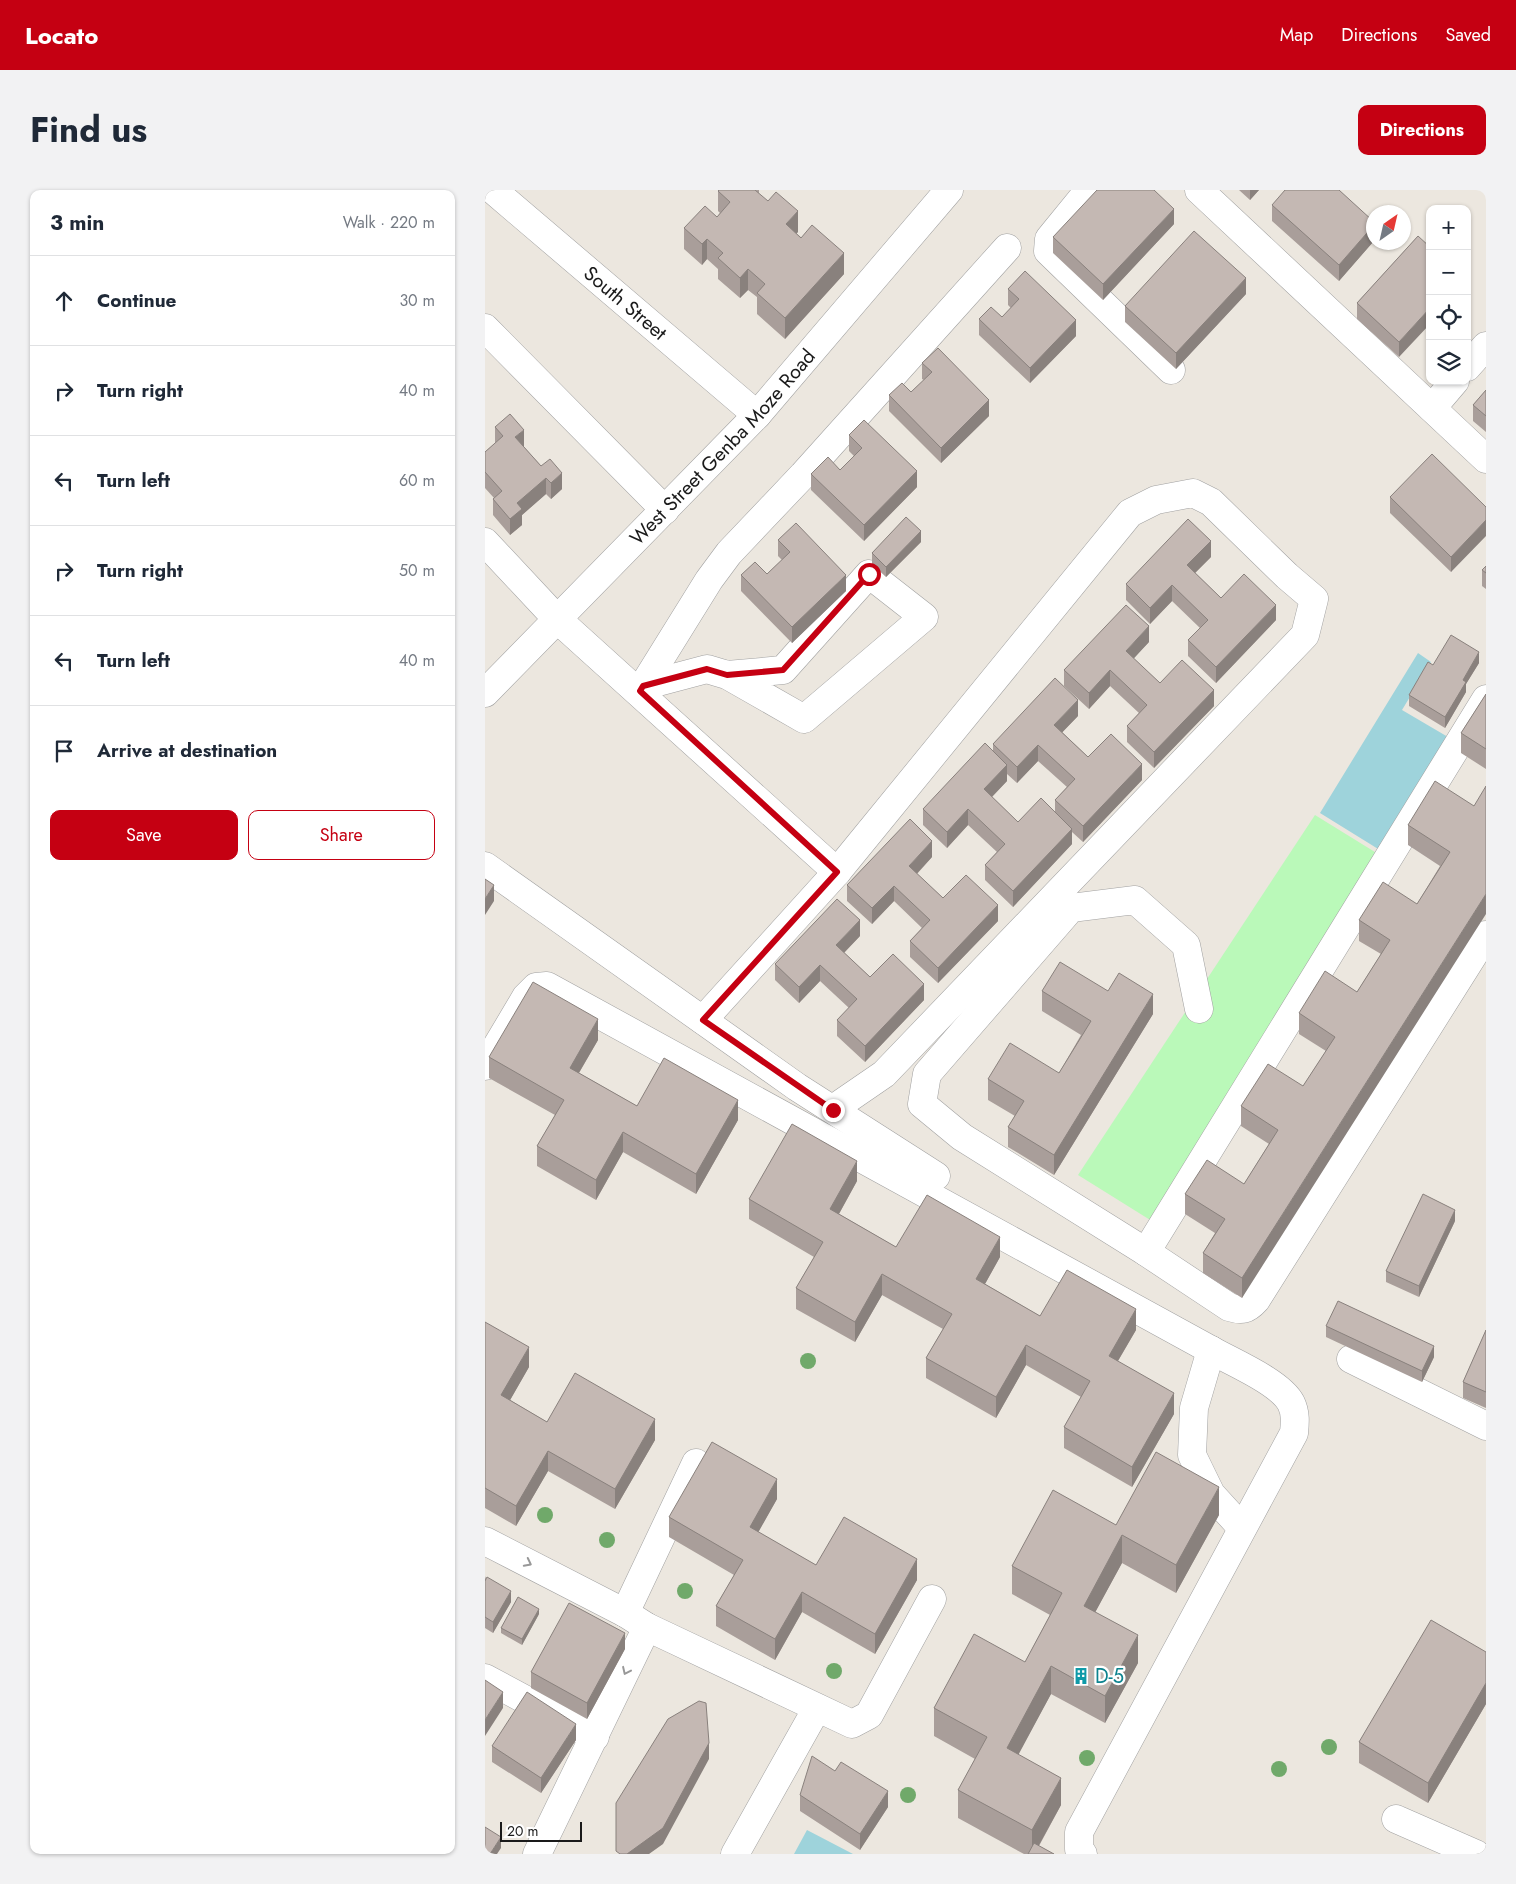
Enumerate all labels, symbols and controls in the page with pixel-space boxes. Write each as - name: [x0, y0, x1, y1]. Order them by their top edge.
- text: Locato: [25, 18, 98, 53]
- text: Map: [1280, 22, 1313, 48]
- text: Directions: [1341, 22, 1417, 48]
- text: Saved: [1445, 22, 1491, 48]
- text: Find us: [30, 105, 147, 155]
- button: Directions: [1358, 105, 1486, 155]
- north arrow: [1366, 205, 1411, 250]
- map controls: [1426, 205, 1471, 385]
- button: +: [1426, 205, 1471, 250]
- text: 3 min: [50, 208, 104, 238]
- text: Walk · 220 m: [343, 211, 435, 234]
- button: −: [1426, 250, 1471, 295]
- street label: South Street: [577, 259, 673, 347]
- icon: ahead: [50, 287, 78, 315]
- text: Continue: [97, 287, 176, 314]
- text: 30 m: [399, 289, 435, 312]
- button: locate: [1426, 295, 1471, 340]
- button: layers: [1426, 340, 1471, 385]
- street label: West Street Genba Moze Road: [623, 343, 822, 552]
- icon: right: [50, 377, 78, 405]
- text: Turn right: [97, 377, 183, 404]
- text: 40 m: [399, 379, 435, 402]
- icon: left: [50, 467, 78, 495]
- text: Turn left: [97, 467, 170, 494]
- text: 60 m: [399, 469, 435, 492]
- icon: right: [50, 557, 78, 585]
- text: Turn right: [97, 557, 183, 584]
- text: 50 m: [399, 559, 435, 582]
- route start: [858, 563, 881, 586]
- icon: left: [50, 647, 78, 675]
- text: Turn left: [97, 647, 170, 674]
- text: 40 m: [399, 649, 435, 672]
- icon: arrive: [50, 737, 78, 765]
- text: Arrive at destination: [97, 737, 277, 764]
- button: Save: [50, 810, 238, 860]
- button: Share: [248, 810, 435, 860]
- route end: [822, 1099, 845, 1122]
- one-way arrow: [523, 1557, 532, 1567]
- place label: D-5: [1095, 1662, 1124, 1691]
- one-way arrow: [622, 1666, 632, 1675]
- building icon: D-5: [1071, 1666, 1091, 1686]
- scale bar: [500, 1819, 583, 1842]
- text: 20 m: [507, 1821, 539, 1841]

